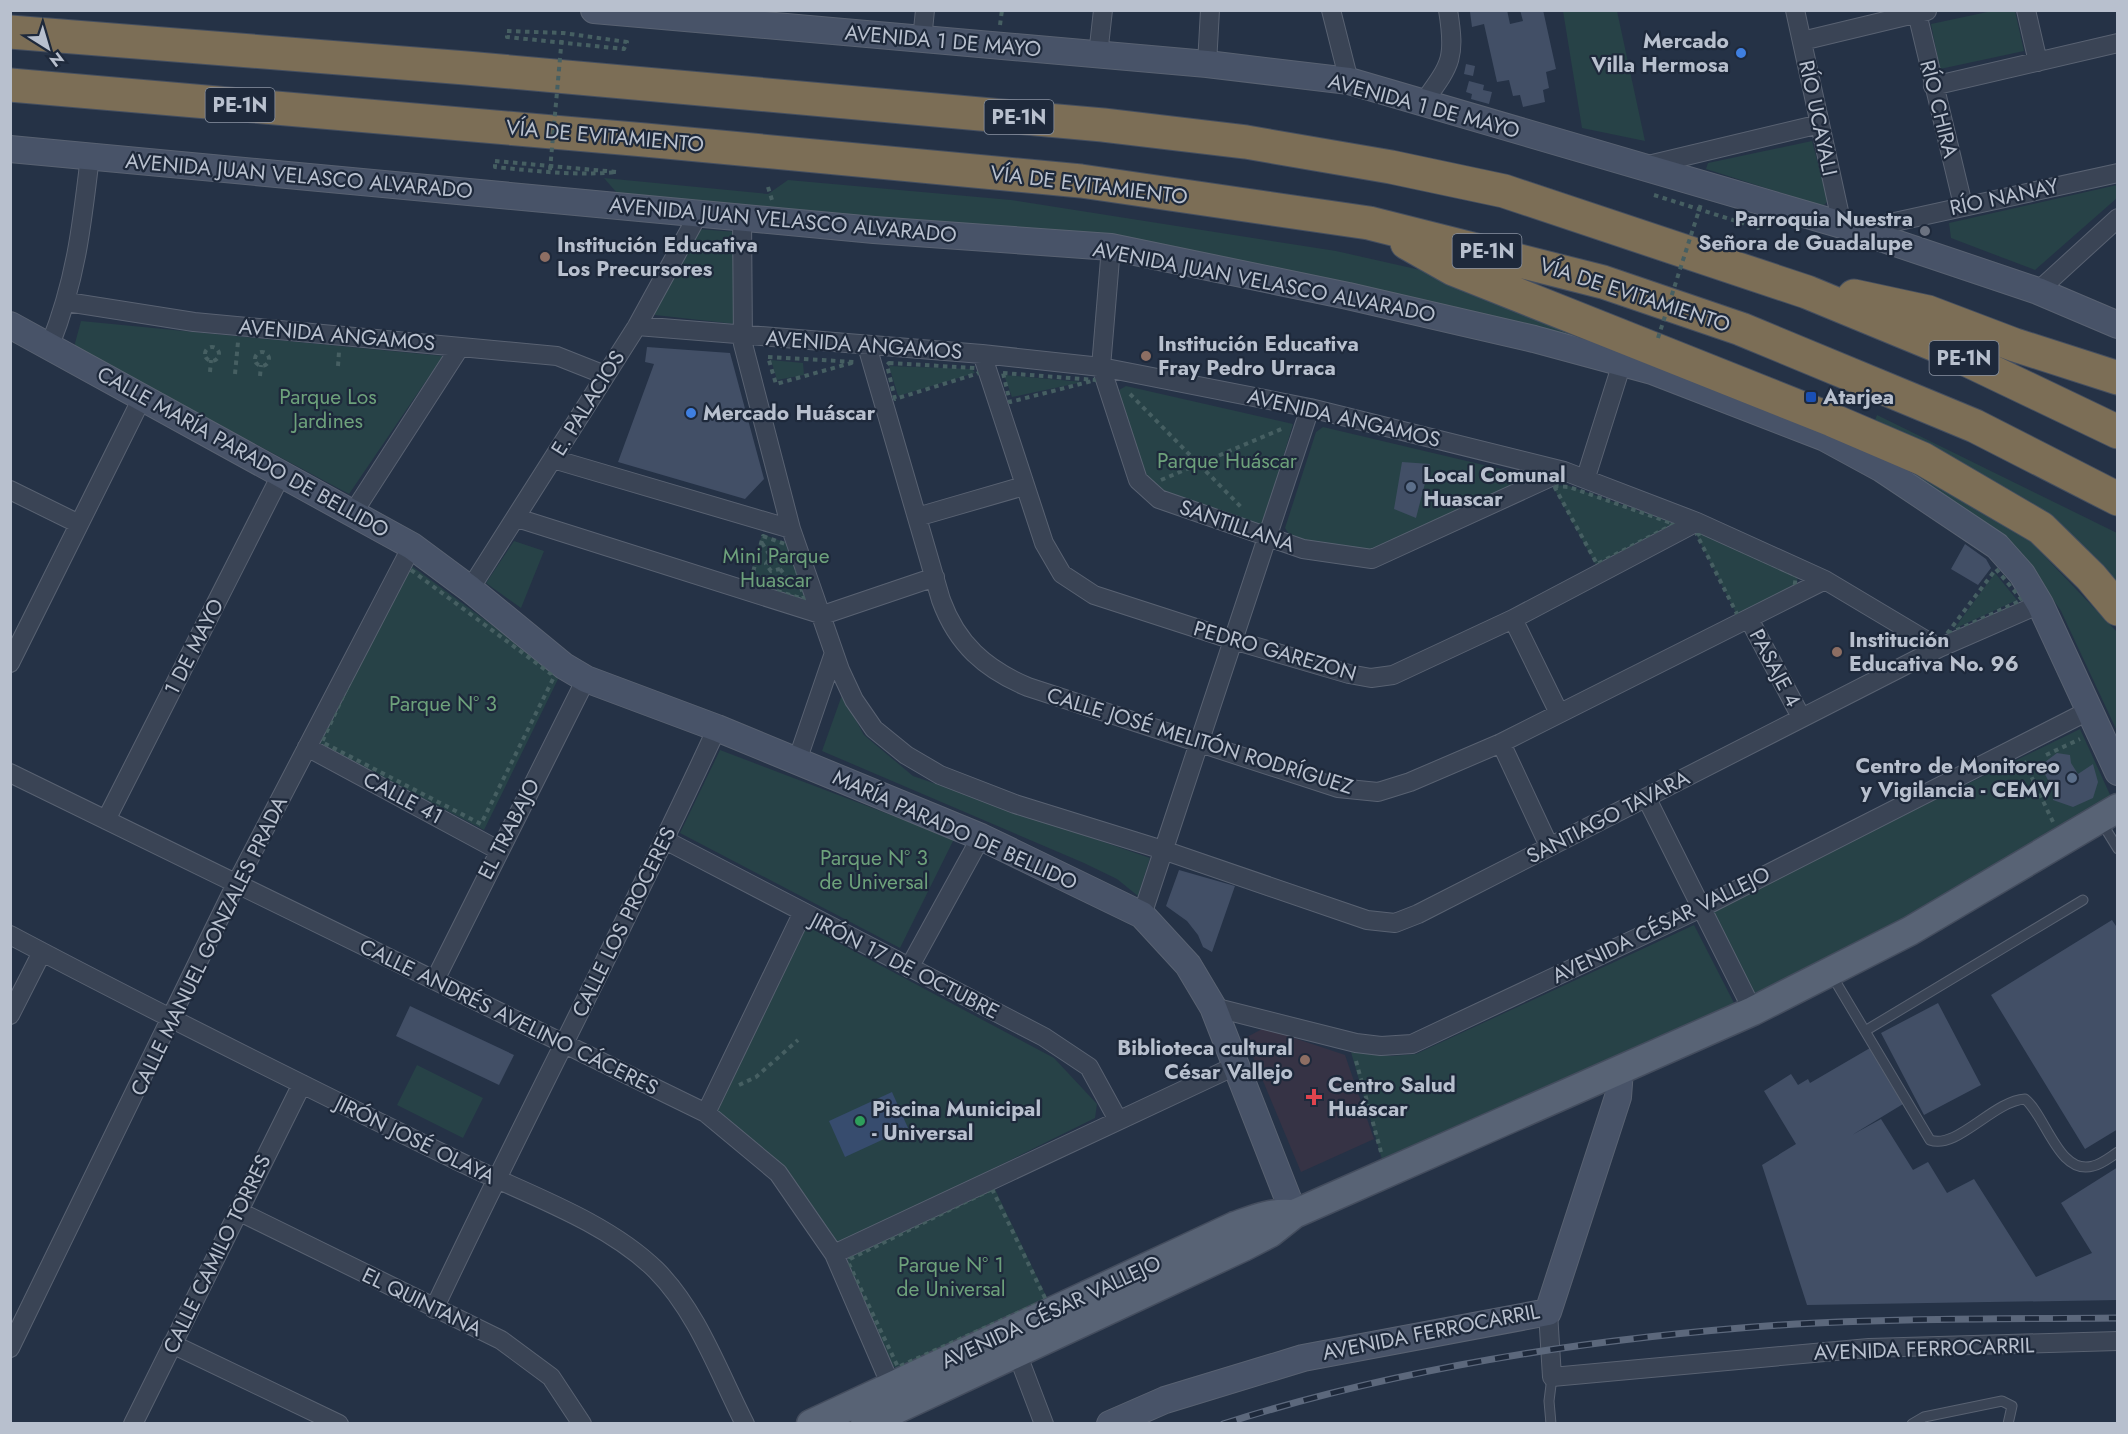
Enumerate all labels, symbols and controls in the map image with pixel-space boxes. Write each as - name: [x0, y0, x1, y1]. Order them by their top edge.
- street label: AVENIDA 1 DE MAYO: [844, 17, 1042, 65]
- north arrow: [18, 18, 78, 78]
- place label: Mercado Villa Hermosa: [1590, 26, 1729, 80]
- marker: Mercado Villa Hermosa: [1734, 46, 1748, 60]
- text: N: [45, 47, 69, 73]
- street label: RÍO UCAYALI: [1791, 57, 1845, 179]
- street label: RÍO CHIRA: [1912, 57, 1966, 161]
- street label: AVENIDA 1 DE MAYO: [1325, 66, 1523, 146]
- road number: PE-1N: [206, 88, 274, 122]
- road number: PE-1N: [984, 100, 1054, 134]
- street label: VÍA DE EVITAMIENTO: [505, 112, 705, 160]
- street label: AVENIDA JUAN VELASCO ALVARADO: [124, 146, 474, 206]
- street label: VÍA DE EVITAMIENTO: [989, 158, 1189, 212]
- street label: RÍO NANAY: [1947, 171, 2061, 223]
- street label: AVENIDA JUAN VELASCO ALVARADO: [608, 190, 958, 250]
- place label: Parroquia Nuestra Señora de Guadalupe: [1698, 204, 1913, 258]
- marker: Parroquia Nuestra Señora de Guadalupe: [1918, 224, 1932, 238]
- place label: Institución Educativa Los Precursores: [557, 230, 758, 284]
- street label: AVENIDA JUAN VELASCO ALVARADO: [1090, 234, 1438, 330]
- road number: PE-1N: [1452, 234, 1522, 268]
- marker: Institución Educativa Los Precursores: [538, 250, 552, 264]
- street label: VÍA DE EVITAMIENTO: [1536, 250, 1734, 340]
- street label: AVENIDA ANGAMOS: [237, 311, 437, 359]
- street label: AVENIDA ANGAMOS: [765, 323, 963, 367]
- place label: Institución Educativa Fray Pedro Urraca: [1158, 329, 1359, 383]
- road number: PE-1N: [1930, 341, 1998, 375]
- street label: E. PALACIOS: [544, 345, 632, 461]
- marker: Institución Educativa Fray Pedro Urraca: [1139, 349, 1153, 363]
- street label: CALLE MARÍA PARADO DE BELLIDO: [92, 359, 394, 545]
- street label: AVENIDA ANGAMOS: [1245, 381, 1443, 455]
- park label: Parque Los Jardines: [279, 382, 377, 436]
- place label: Atarjea: [1822, 382, 1894, 412]
- marker: Atarjea: [1804, 390, 1818, 404]
- place label: Mercado Huáscar: [703, 398, 876, 428]
- marker: Mercado Huáscar: [684, 406, 698, 420]
- park label: Parque Huáscar: [1157, 446, 1298, 476]
- place label: Local Comunal Huascar: [1423, 460, 1566, 514]
- marker: Local Comunal Huascar: [1404, 480, 1418, 494]
- street label: SANTILLANA: [1175, 492, 1299, 560]
- park label: Mini Parque Huascar: [723, 541, 830, 595]
- street label: 1 DE MAYO: [157, 594, 231, 700]
- street label: PEDRO GAREZON: [1190, 613, 1360, 689]
- street label: PASAJE 4: [1742, 624, 1808, 712]
- place label: Institución Educativa No. 96: [1849, 625, 2019, 679]
- marker: Institución Educativa No. 96: [1830, 645, 1844, 659]
- street label: CALLE JOSÉ MELITÓN RODRÍGUEZ: [1043, 680, 1357, 802]
- park label: Parque Nº 3: [389, 689, 497, 719]
- place label: Centro de Monitoreo y Vigilancia - CEMVI: [1855, 751, 2060, 805]
- street label: MARÍA PARADO DE BELLIDO: [828, 762, 1082, 898]
- street label: SANTIAGO TAVARA: [1521, 763, 1695, 871]
- street label: CALLE 41: [358, 764, 448, 832]
- marker: Centro de Monitoreo y Vigilancia - CEMVI: [2065, 771, 2079, 785]
- street label: EL TRABAJO: [471, 773, 547, 885]
- street label: CALLE MANUEL GONZALES PRADA: [123, 791, 295, 1101]
- street label: CALLE LOS PROCERES: [565, 822, 683, 1022]
- park label: Parque Nº 3 de Universal: [819, 843, 929, 897]
- street label: AVENIDA CÉSAR VALLEJO: [1547, 859, 1775, 991]
- street label: JIRÓN 17 DE OCTUBRE: [803, 904, 1005, 1027]
- street label: CALLE ANDRÉS AVELINO CÁCERES: [354, 931, 664, 1103]
- place label: Biblioteca cultural César Vallejo: [1117, 1033, 1293, 1087]
- marker: Biblioteca cultural César Vallejo: [1298, 1053, 1312, 1067]
- place label: Centro Salud Huáscar: [1328, 1070, 1456, 1124]
- street label: JIRÓN JOSÉ OLAYA: [327, 1087, 500, 1192]
- marker: Centro Salud Huáscar: [1305, 1088, 1323, 1106]
- place label: Piscina Municipal - Universal: [872, 1094, 1041, 1148]
- marker: Piscina Municipal - Universal: [853, 1114, 867, 1128]
- street label: CALLE CAMILO TORRES: [156, 1149, 278, 1359]
- street label: AVENIDA CÉSAR VALLEJO: [936, 1248, 1166, 1376]
- park label: Parque Nº 1 de Universal: [896, 1250, 1006, 1304]
- street label: EL QUINTANA: [357, 1260, 487, 1344]
- street label: AVENIDA FERROCARRIL: [1320, 1296, 1543, 1368]
- street label: AVENIDA FERROCARRIL: [1813, 1330, 2035, 1368]

